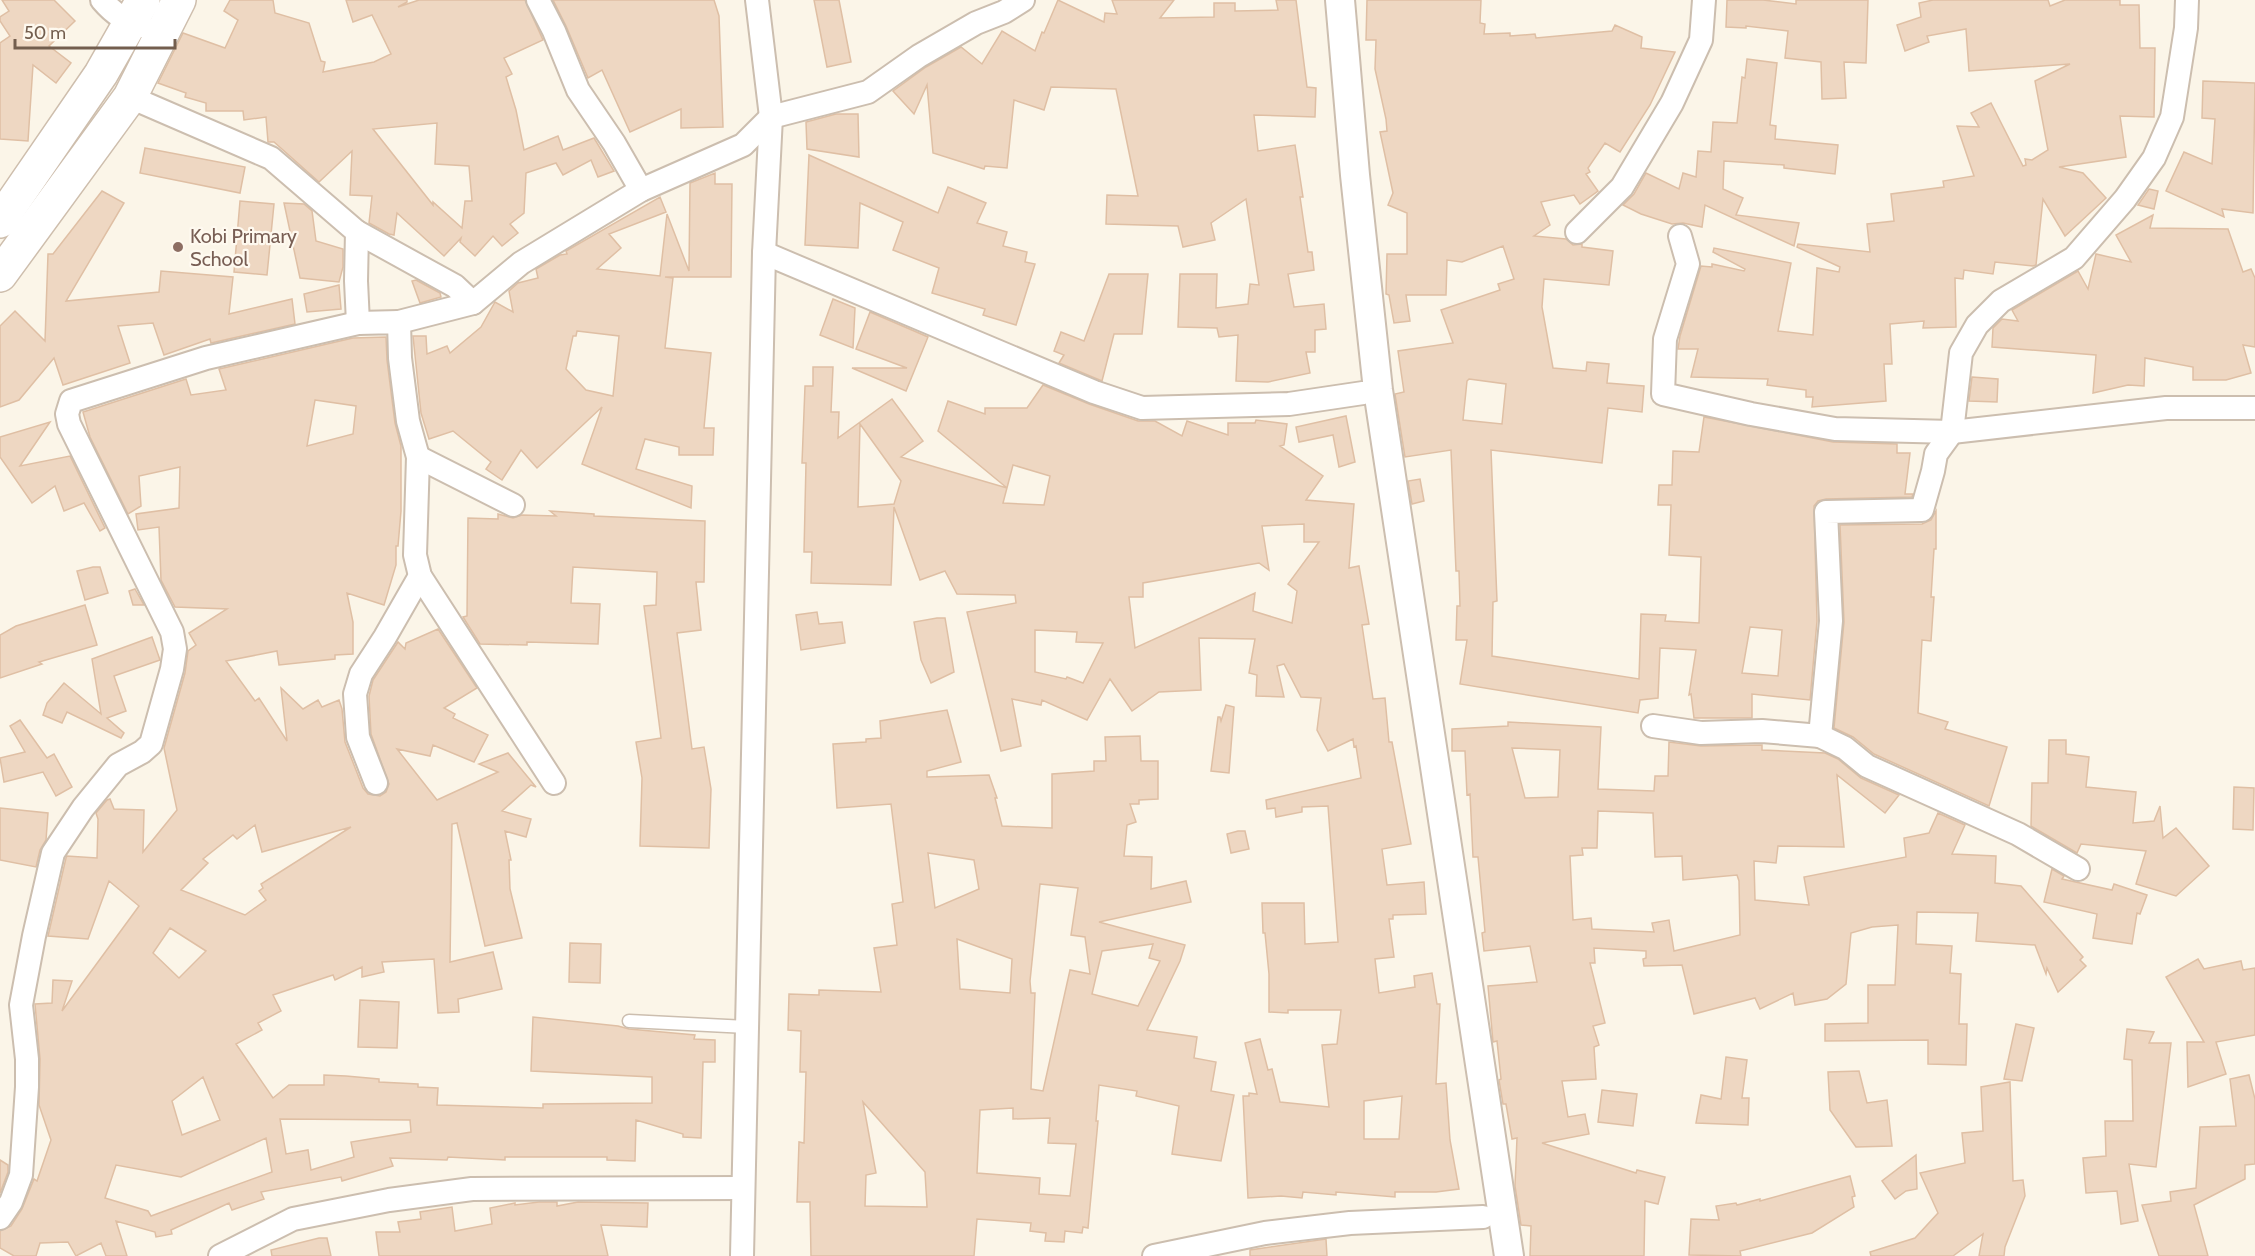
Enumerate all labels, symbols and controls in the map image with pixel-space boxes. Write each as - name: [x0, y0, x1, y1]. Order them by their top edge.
- scale bar: [15, 12, 176, 50]
- text: 50 m: [24, 22, 66, 44]
- place label: Kobi Primary School: [190, 224, 297, 271]
- marker: Kobi Primary School: [171, 240, 185, 254]

